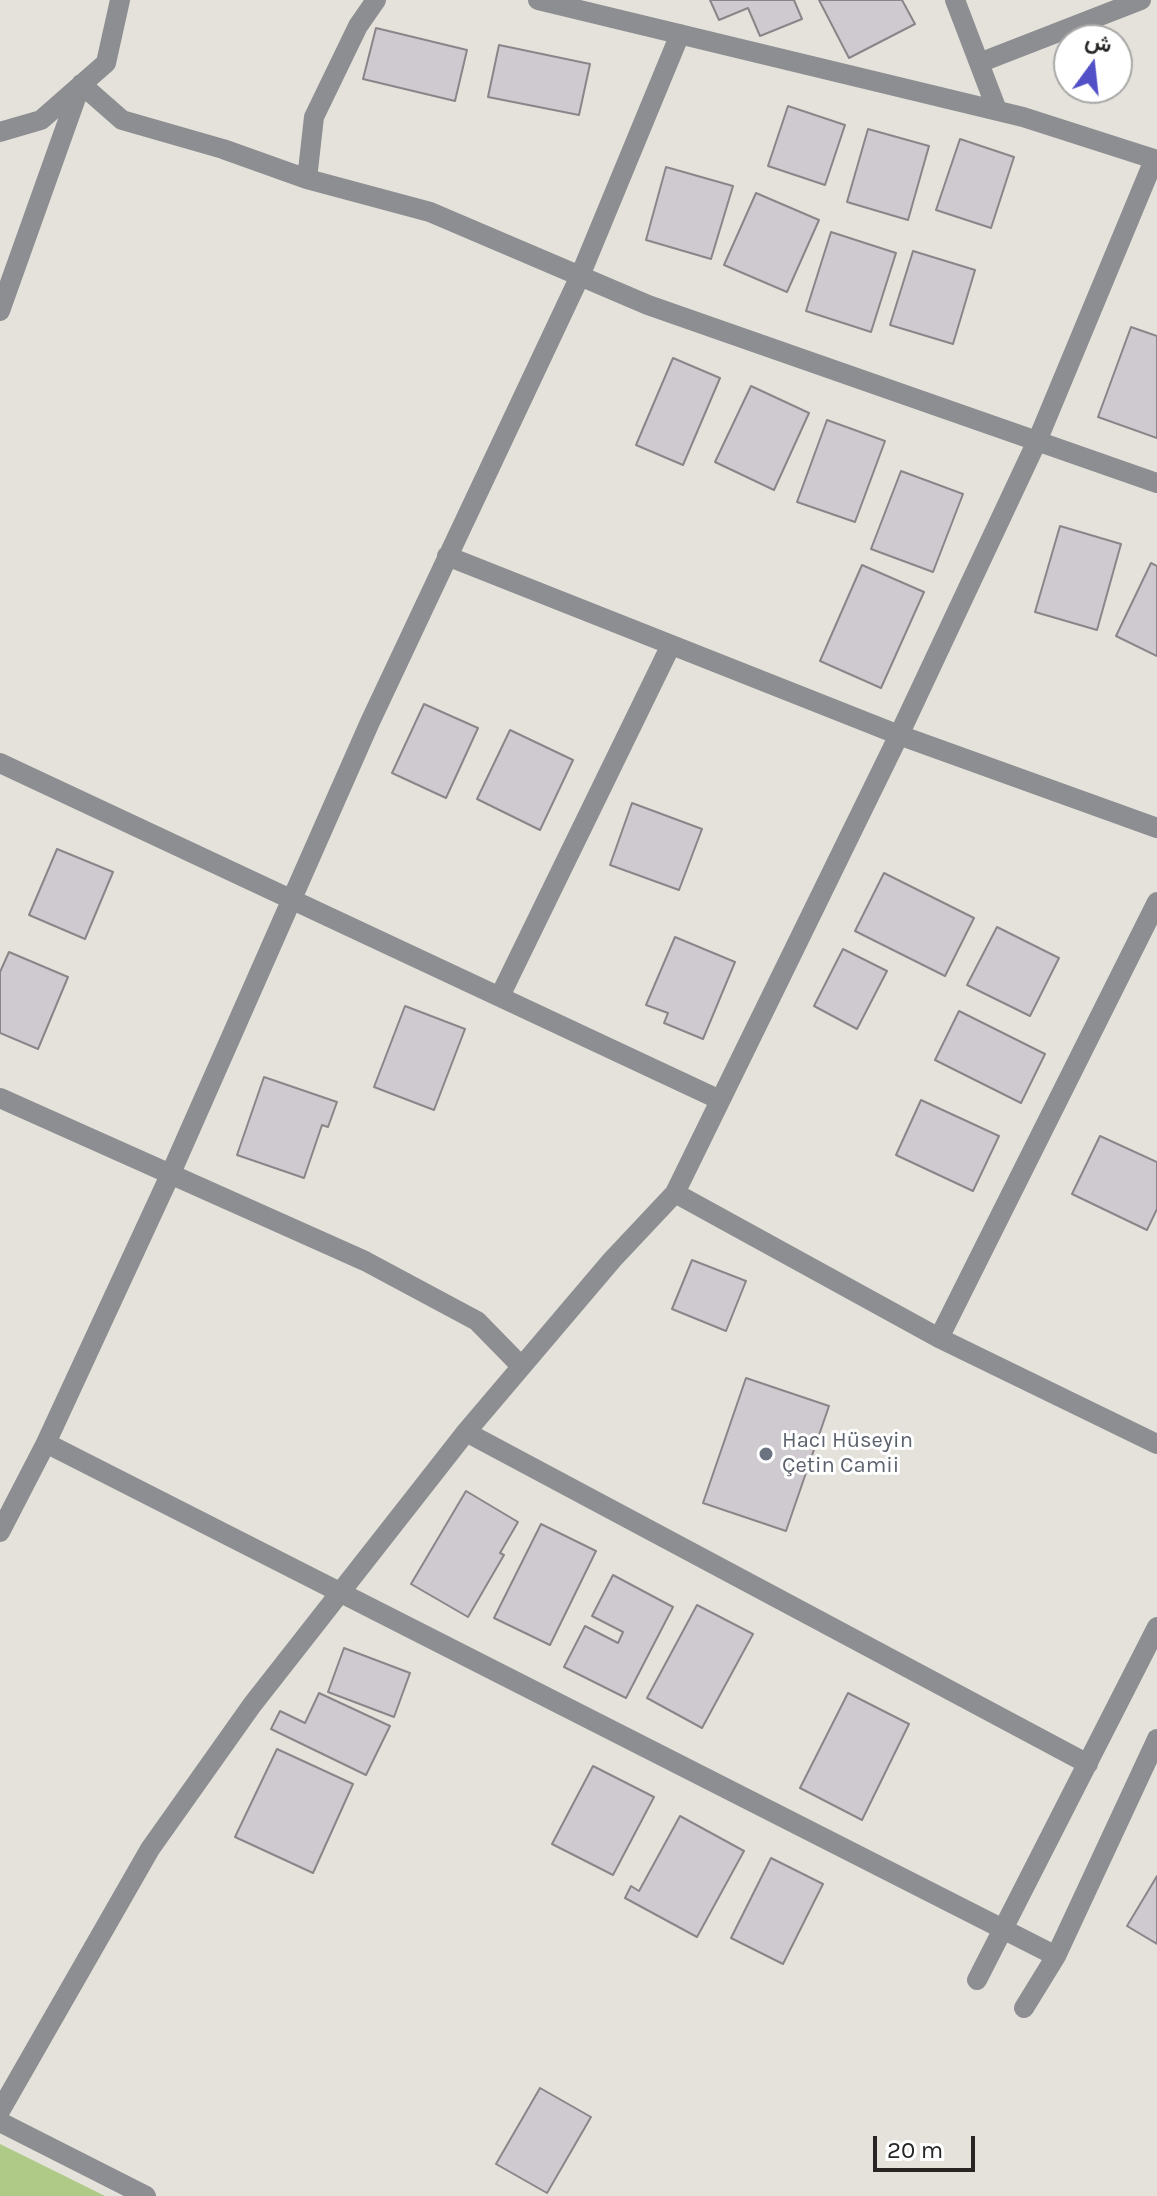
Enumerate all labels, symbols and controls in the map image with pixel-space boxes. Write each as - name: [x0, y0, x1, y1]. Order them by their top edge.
- north arrow: [1053, 24, 1133, 104]
- text: ش: [1083, 27, 1115, 59]
- place label: Hacı Hüseyin Çetin Camii: [782, 1428, 913, 1480]
- marker: Hacı Hüseyin Çetin Camii: [757, 1445, 775, 1463]
- scale bar: [877, 2120, 979, 2170]
- text: 20 m: [887, 2136, 943, 2164]

